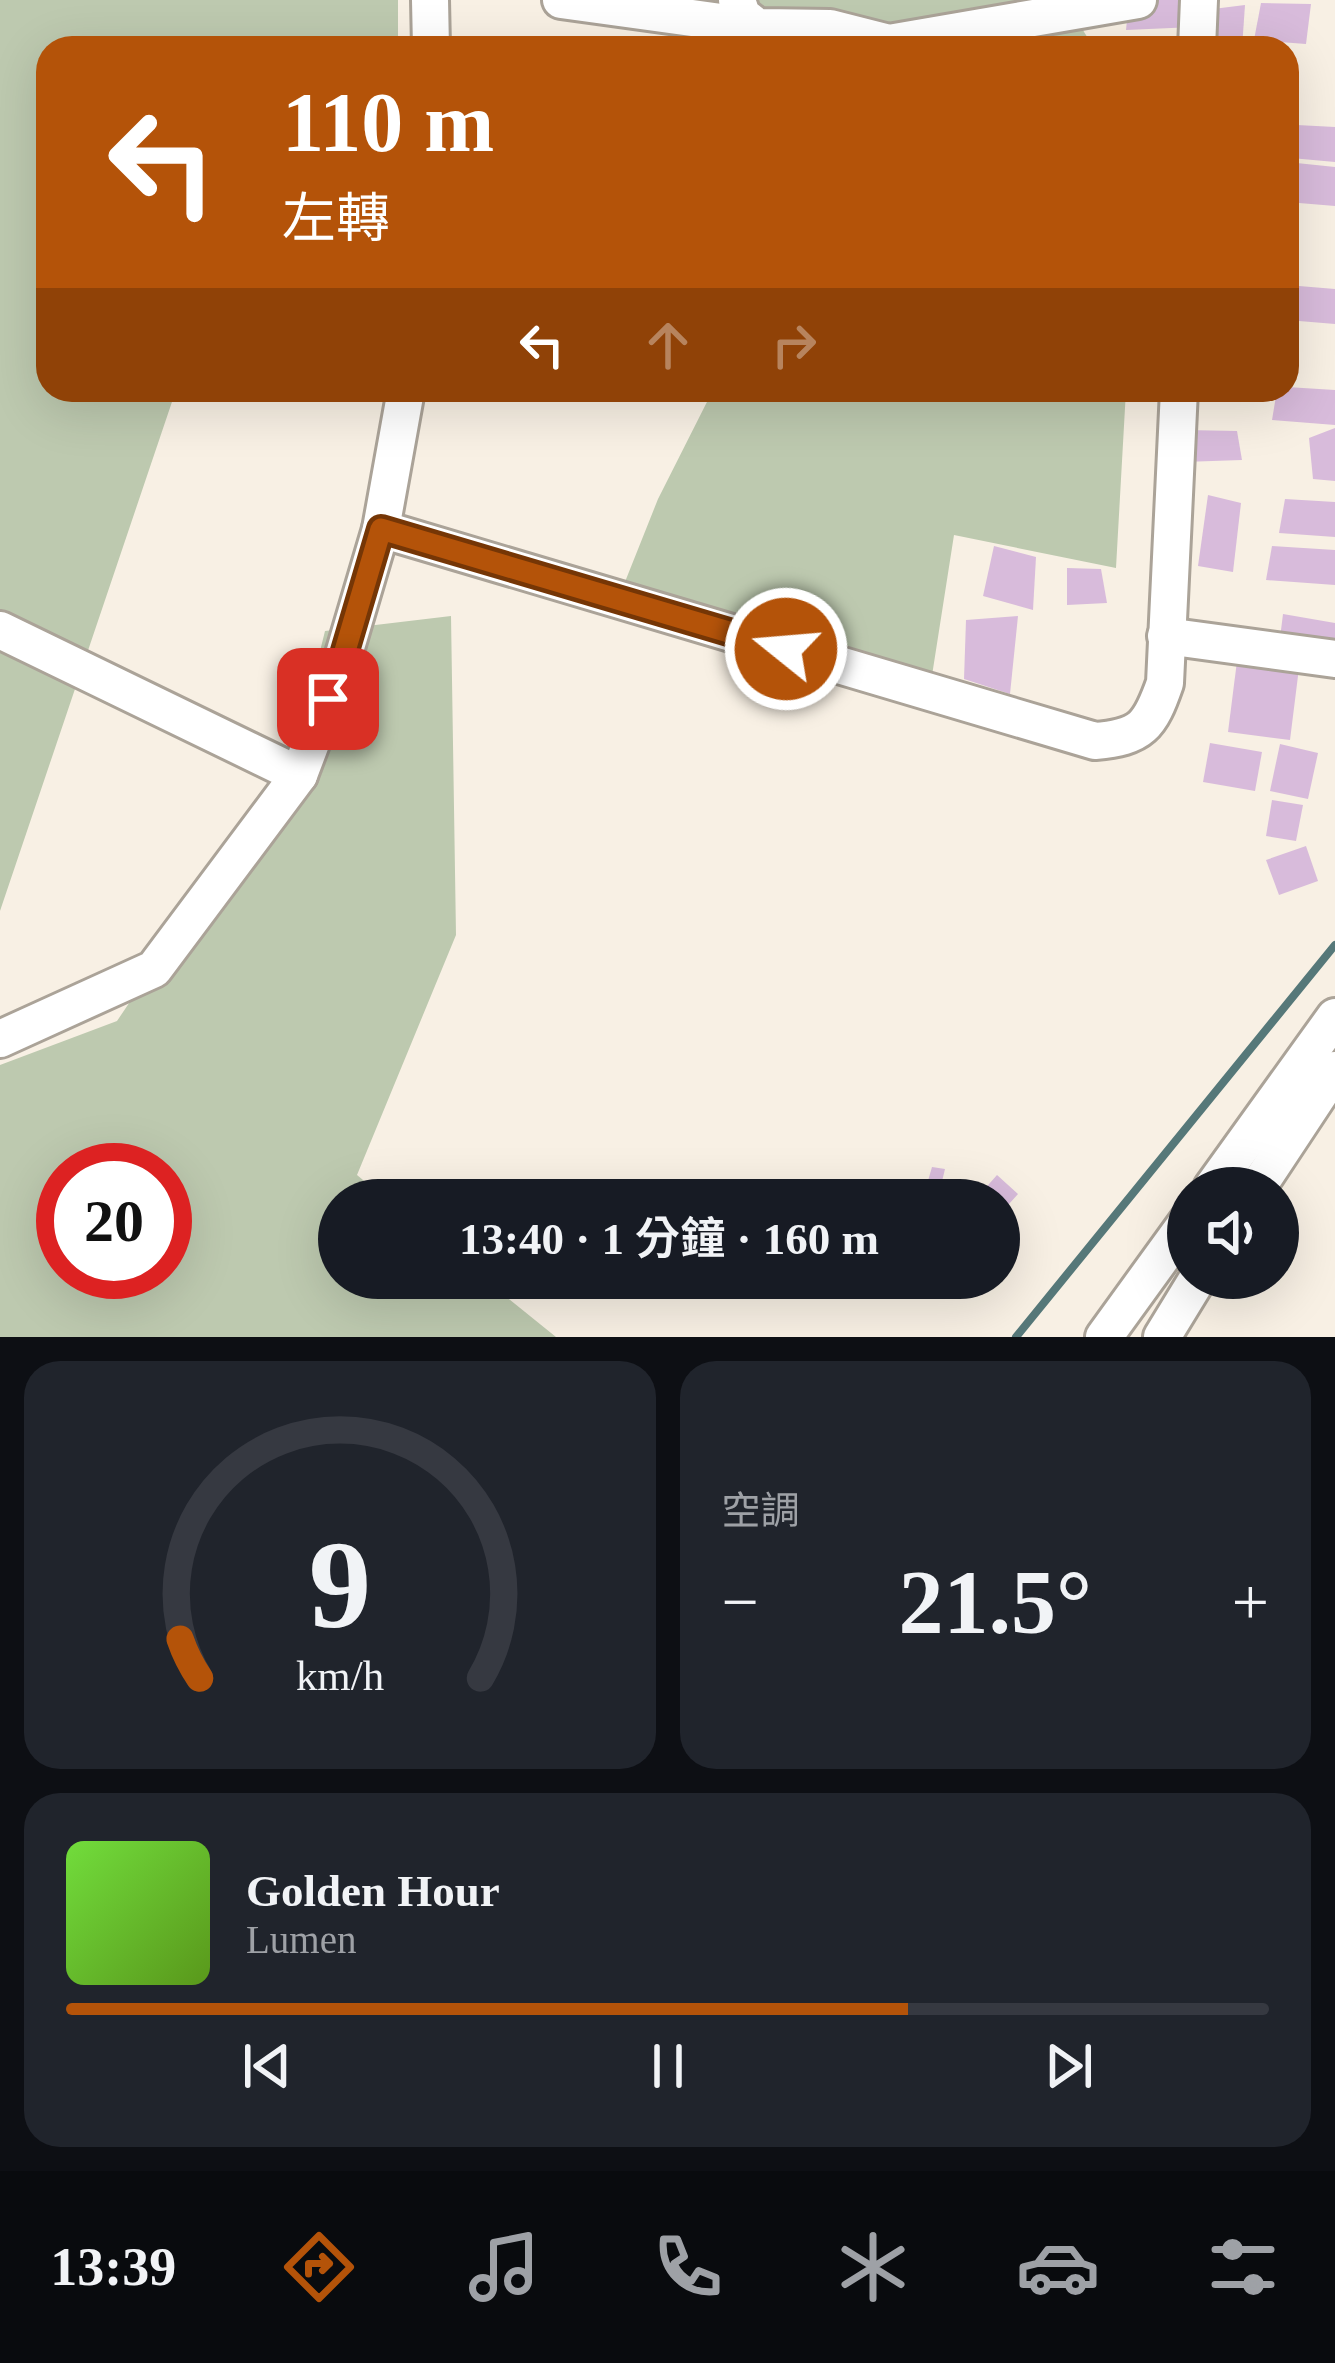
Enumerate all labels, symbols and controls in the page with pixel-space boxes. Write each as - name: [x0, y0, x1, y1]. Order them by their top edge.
- text: 110 m: [282, 76, 494, 169]
- icon: left: [84, 84, 240, 240]
- text: 左轉: [282, 189, 390, 249]
- icon: left: [509, 312, 575, 378]
- icon: ahead: [635, 312, 701, 378]
- icon: right: [761, 312, 827, 378]
- position arrow: [723, 586, 849, 712]
- pin: [277, 648, 379, 750]
- icon: arrive: [295, 666, 361, 732]
- speed limit sign: 20: [36, 1143, 192, 1299]
- map controls: [1167, 1167, 1299, 1299]
- button: sound: [1167, 1167, 1299, 1299]
- text: 13:40 · 1 分鐘 · 160 m: [459, 1214, 879, 1264]
- text: 空調: [722, 1489, 800, 1532]
- text: 9: [309, 1516, 371, 1654]
- text: 21.5°: [899, 1553, 1092, 1652]
- text: −: [722, 1565, 759, 1638]
- text: +: [1232, 1565, 1269, 1638]
- text: km/h: [296, 1652, 384, 1699]
- text: Golden Hour: [246, 1866, 500, 1916]
- text: Lumen: [246, 1918, 356, 1961]
- icon: previous: [234, 2033, 300, 2099]
- icon: pause: [635, 2033, 701, 2099]
- icon: next: [1036, 2033, 1102, 2099]
- icon: directions: [277, 2225, 361, 2309]
- icon: music: [462, 2225, 546, 2309]
- icon: phone: [646, 2225, 730, 2309]
- icon: climate: [831, 2225, 915, 2309]
- icon: car: [1016, 2225, 1100, 2309]
- icon: filters: [1201, 2225, 1285, 2309]
- text: 13:39: [50, 2237, 176, 2297]

